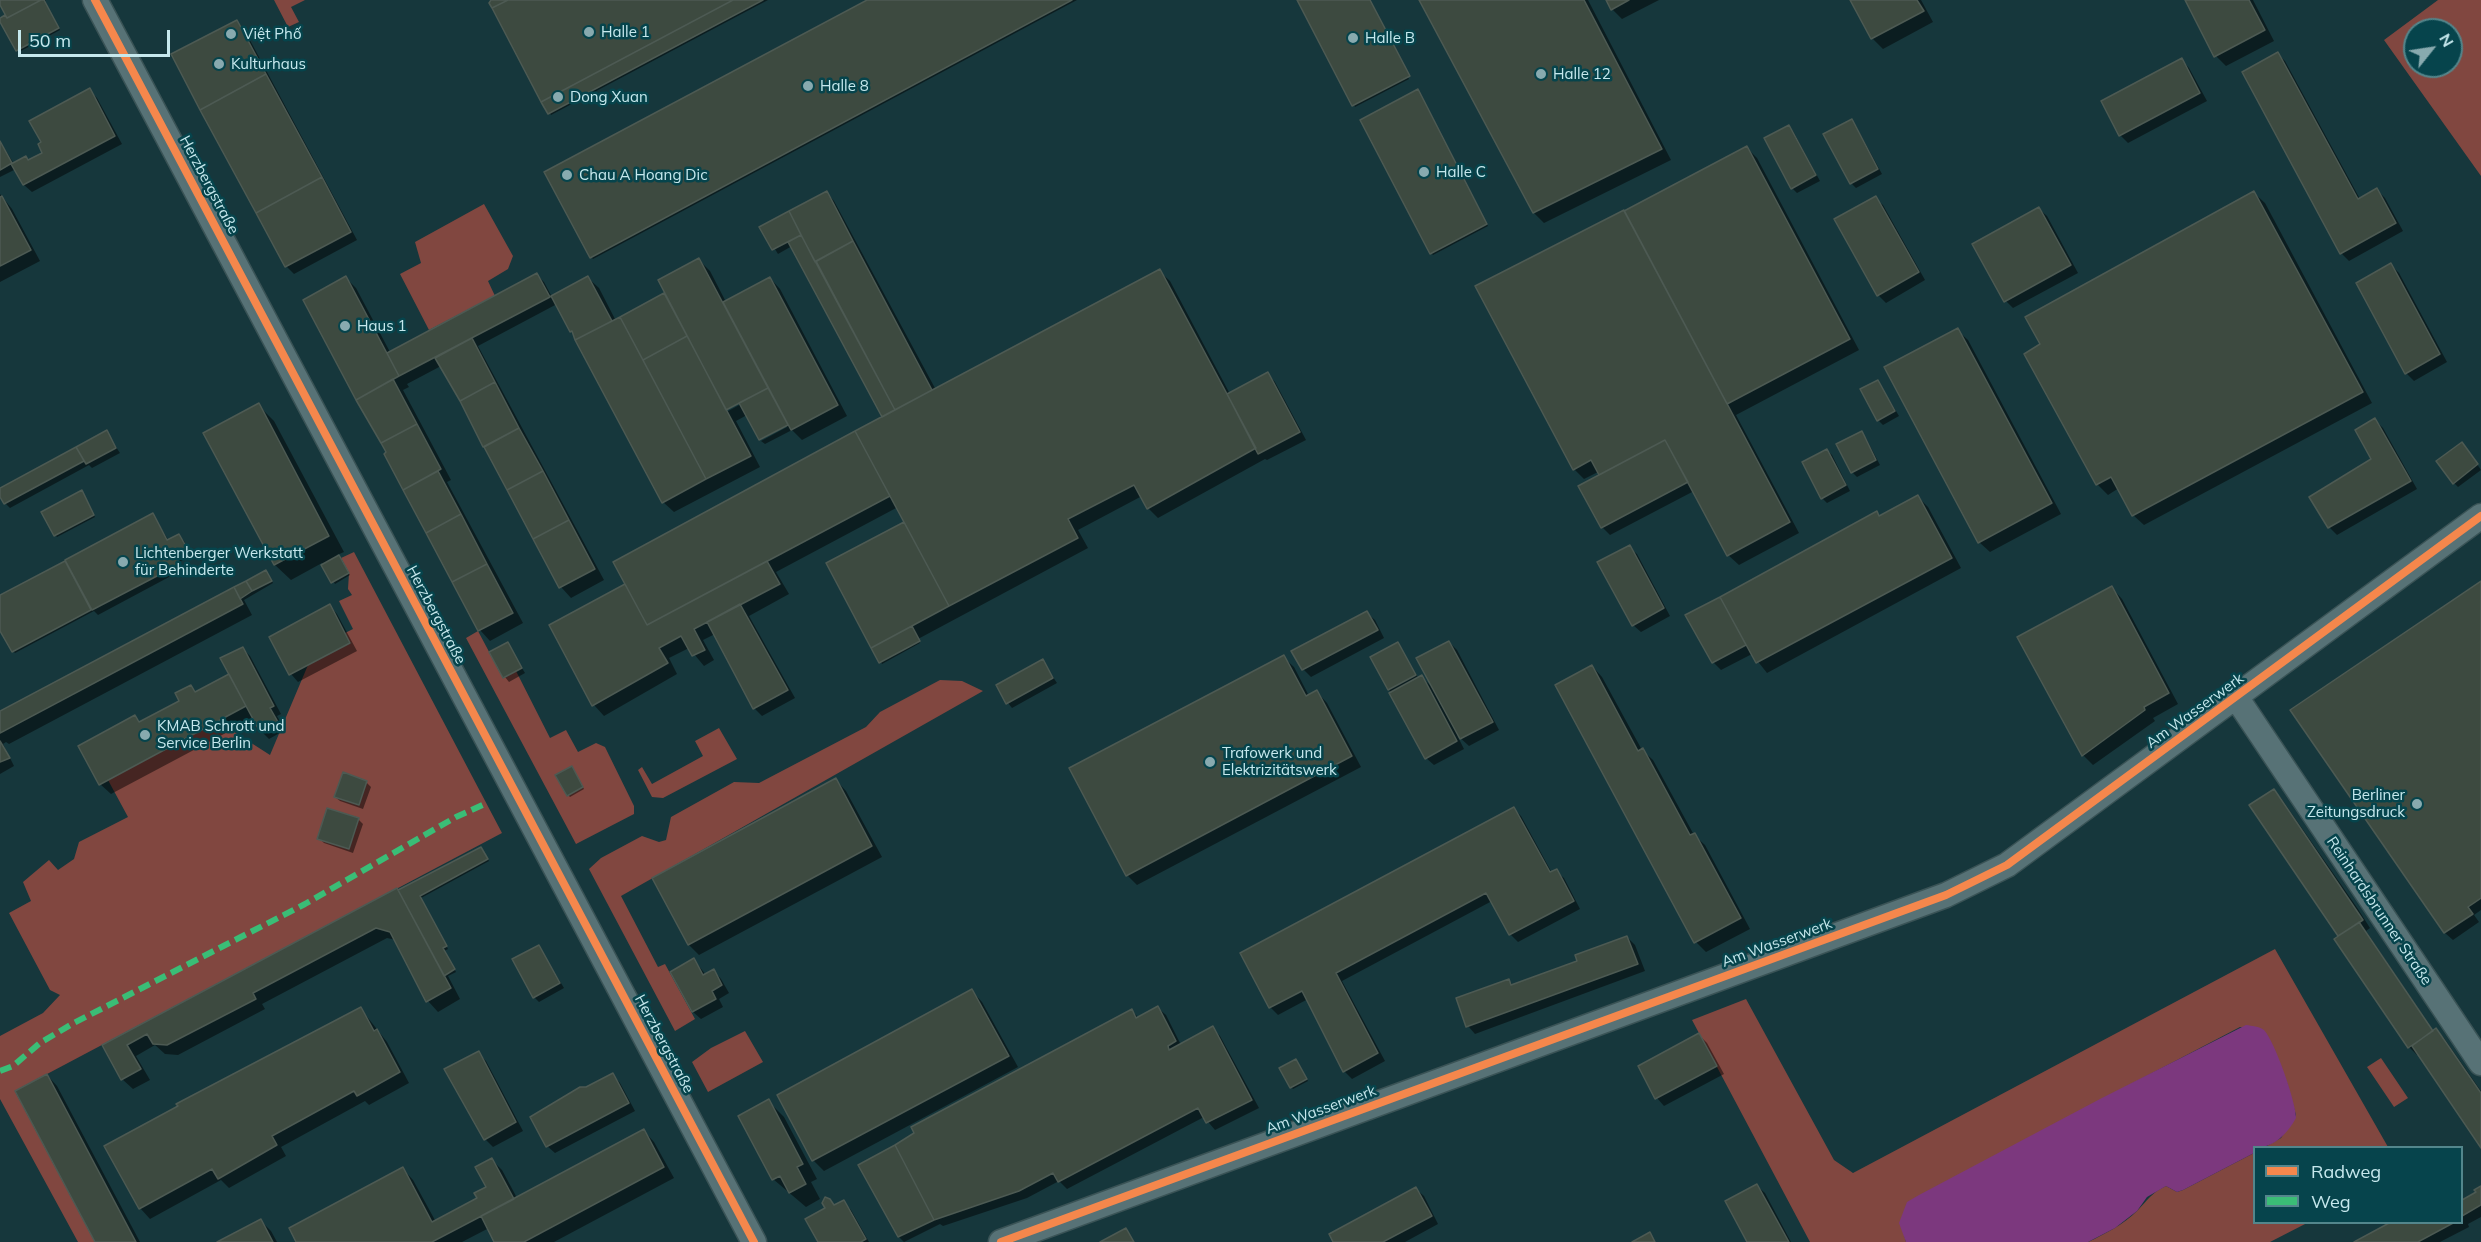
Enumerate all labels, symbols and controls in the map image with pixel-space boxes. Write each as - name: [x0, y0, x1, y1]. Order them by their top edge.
- scale bar: [21, 18, 172, 56]
- north arrow: [2403, 18, 2463, 78]
- place label: Halle 1: [601, 23, 650, 41]
- place label: Việt Phố: [243, 25, 301, 43]
- marker: Halle 1: [582, 25, 596, 39]
- marker: Việt Phố: [224, 27, 238, 41]
- text: 50 m: [29, 29, 71, 52]
- place label: Halle B: [1365, 29, 1415, 47]
- text: N: [2435, 30, 2459, 50]
- marker: Halle B: [1346, 31, 1360, 45]
- place label: Kulturhaus: [231, 55, 306, 73]
- marker: Kulturhaus: [212, 57, 226, 71]
- place label: Halle 12: [1553, 65, 1611, 83]
- marker: Halle 12: [1534, 67, 1548, 81]
- place label: Halle 8: [820, 77, 869, 95]
- marker: Halle 8: [801, 79, 815, 93]
- place label: Dong Xuan: [570, 88, 648, 106]
- marker: Dong Xuan: [551, 90, 565, 104]
- street label: Herzbergstraße: [175, 133, 243, 237]
- place label: Halle C: [1436, 163, 1486, 181]
- marker: Halle C: [1417, 165, 1431, 179]
- place label: Chau A Hoang Dic: [579, 166, 708, 184]
- marker: Chau A Hoang Dic: [560, 168, 574, 182]
- place label: Haus 1: [357, 317, 406, 335]
- marker: Haus 1: [338, 319, 352, 333]
- place label: Lichtenberger Werkstatt für Behinderte: [135, 544, 303, 579]
- marker: Lichtenberger Werkstatt für Behinderte: [116, 555, 130, 569]
- street label: Herzbergstraße: [402, 563, 470, 667]
- street label: Am Wasserwerk: [2143, 670, 2247, 752]
- place label: KMAB Schrott und Service Berlin: [157, 717, 285, 752]
- marker: KMAB Schrott und Service Berlin: [138, 728, 152, 742]
- place label: Trafowerk und Elektrizitätswerk: [1222, 744, 1337, 779]
- marker: Trafowerk und Elektrizitätswerk: [1203, 755, 1217, 769]
- place label: Berliner Zeitungsdruck: [2307, 786, 2405, 821]
- marker: Berliner Zeitungsdruck: [2410, 797, 2424, 811]
- street label: Reinhardsbrunner Straße: [2323, 833, 2435, 989]
- street label: Am Wasserwerk: [1719, 915, 1835, 971]
- street label: Herzbergstraße: [630, 992, 698, 1096]
- street label: Am Wasserwerk: [1263, 1082, 1379, 1138]
- legend: [2253, 1146, 2463, 1224]
- text: Radweg: [2311, 1160, 2381, 1183]
- text: Weg: [2311, 1190, 2351, 1213]

